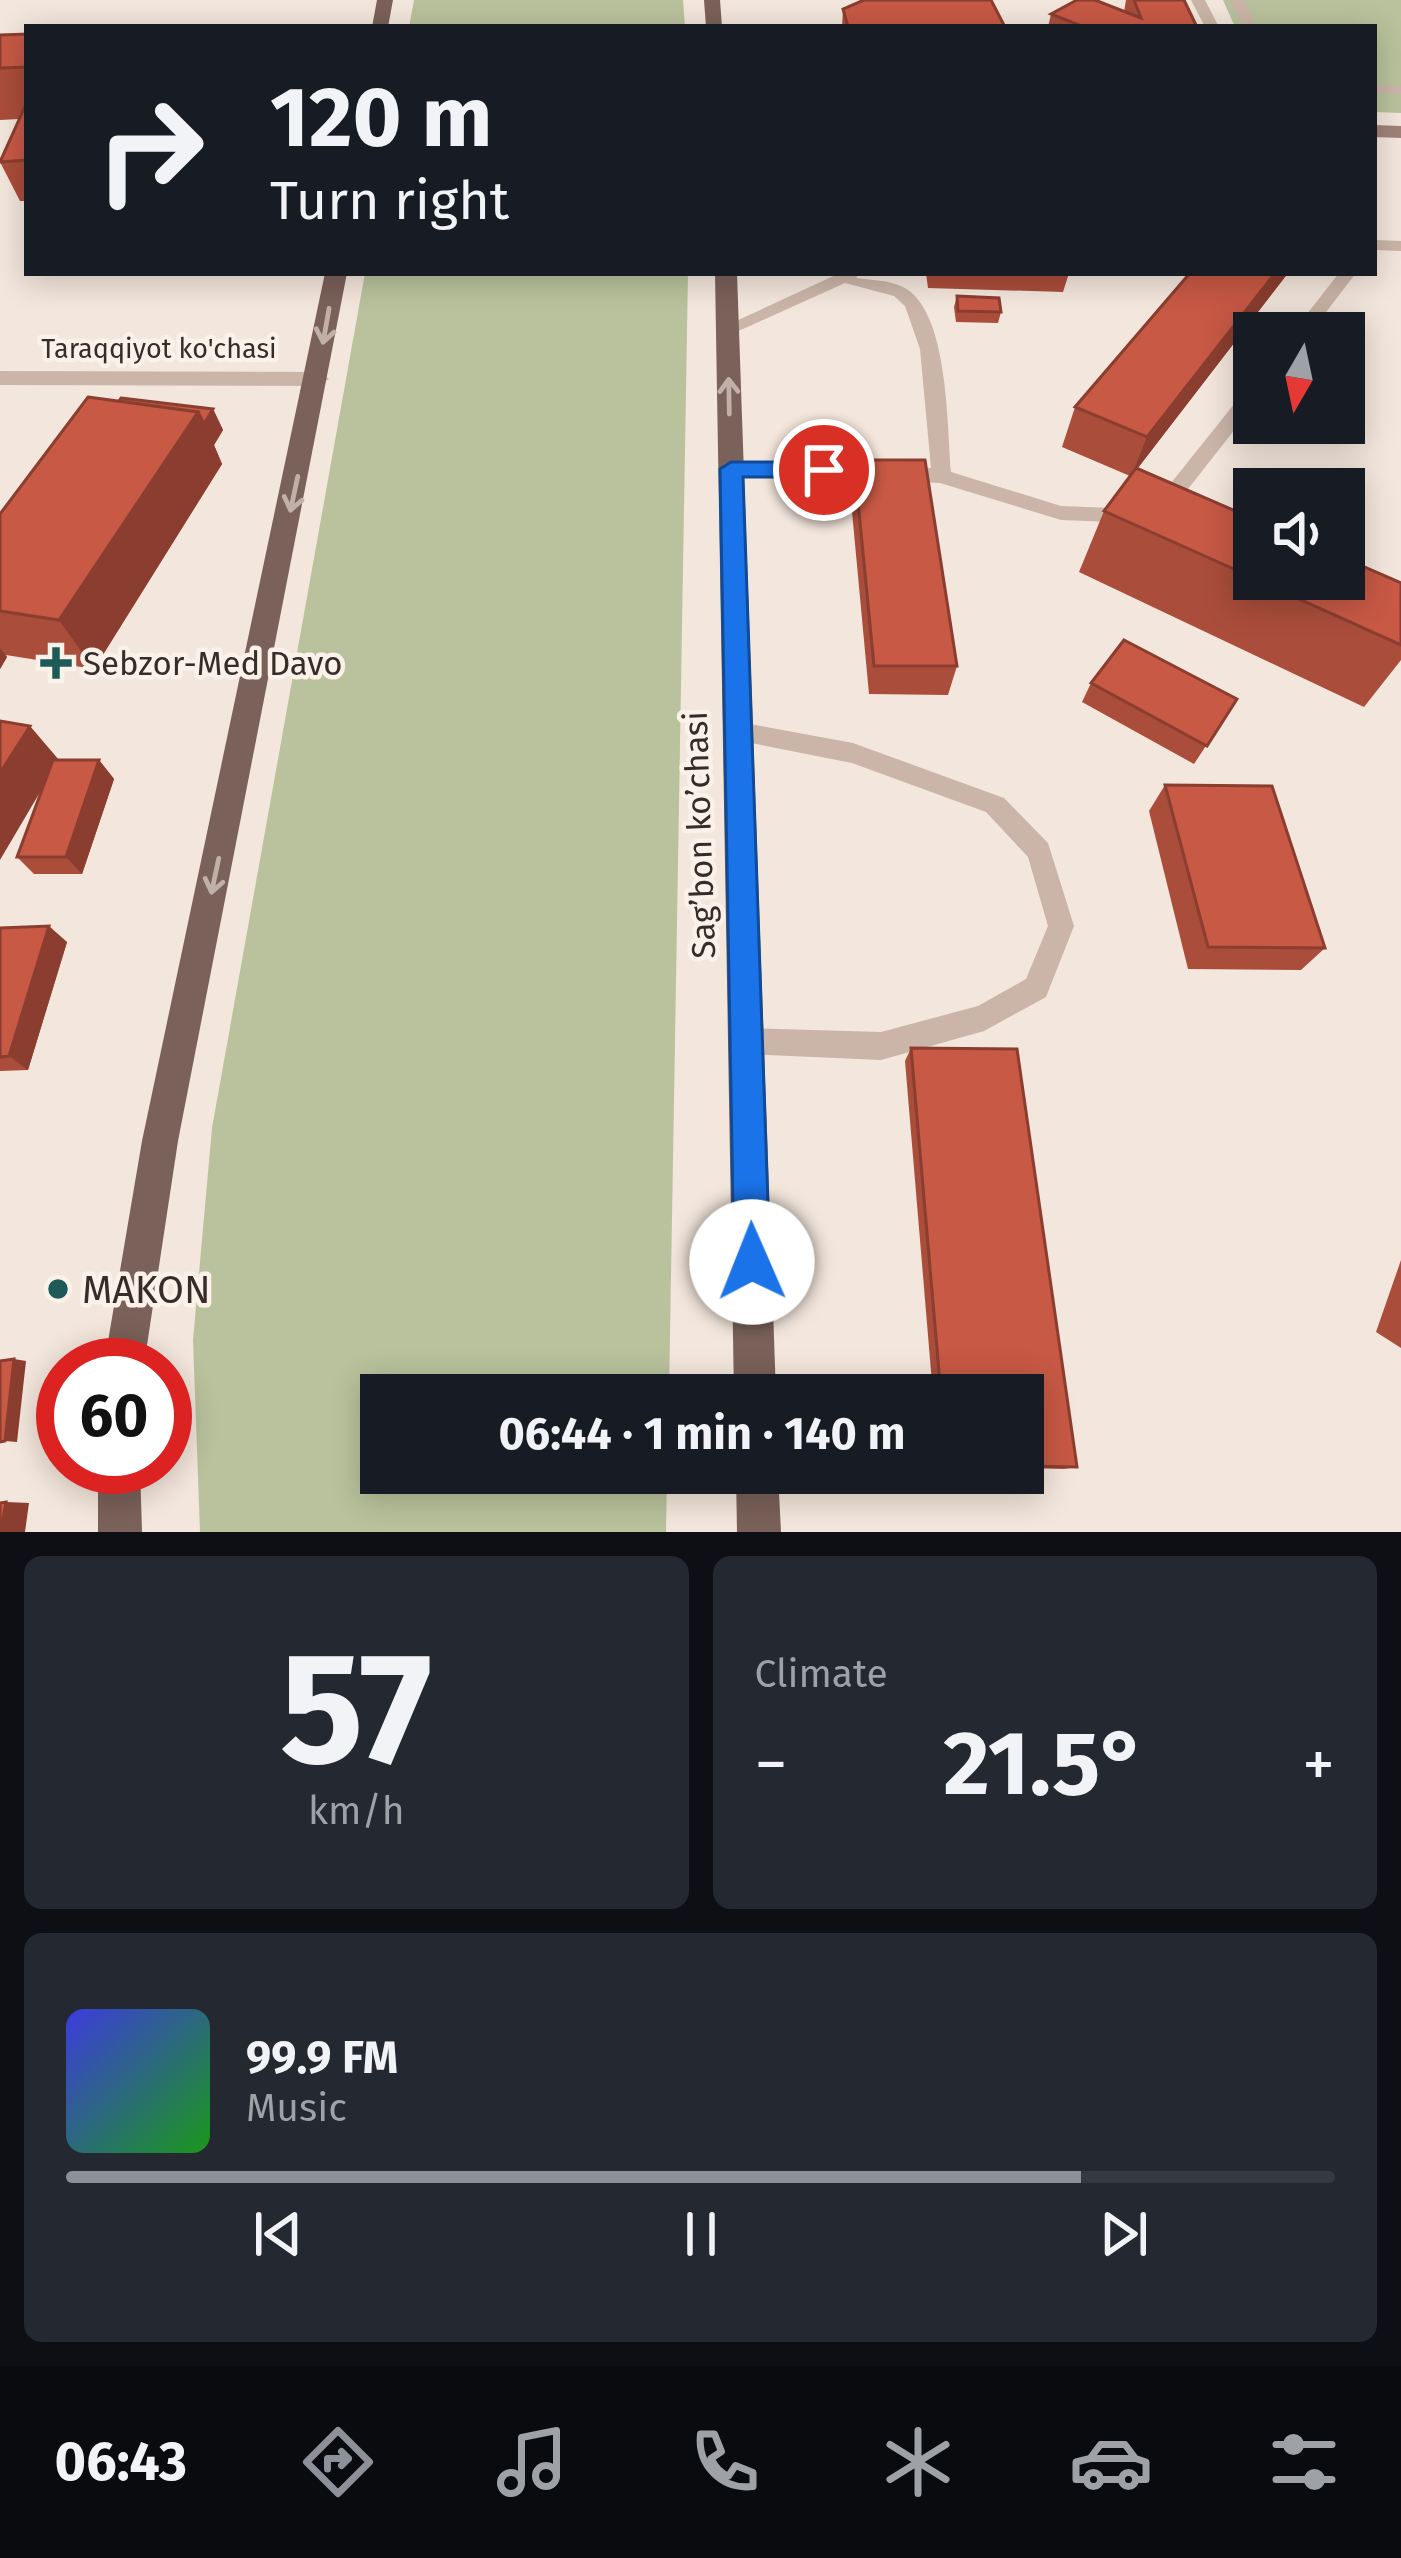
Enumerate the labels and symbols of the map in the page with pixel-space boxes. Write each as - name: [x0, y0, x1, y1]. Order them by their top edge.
- one-way arrow: [314, 306, 337, 345]
- north arrow: [1233, 312, 1365, 444]
- street label: Taraqqiyot ko'chasi: [41, 333, 277, 365]
- one-way arrow: [718, 377, 741, 416]
- pin: [773, 419, 875, 521]
- one-way arrow: [281, 474, 304, 512]
- place label: Sebzor-Med Davo: [83, 644, 343, 684]
- marker: Sebzor-Med Davo: [40, 647, 72, 679]
- street label: Sag’bon ko’chasi: [676, 711, 724, 959]
- one-way arrow: [203, 855, 225, 894]
- position arrow: [689, 1199, 815, 1325]
- place label: MAKON: [82, 1267, 211, 1313]
- marker: MAKON: [45, 1276, 71, 1302]
- speed limit sign: 60: [36, 1338, 192, 1494]

